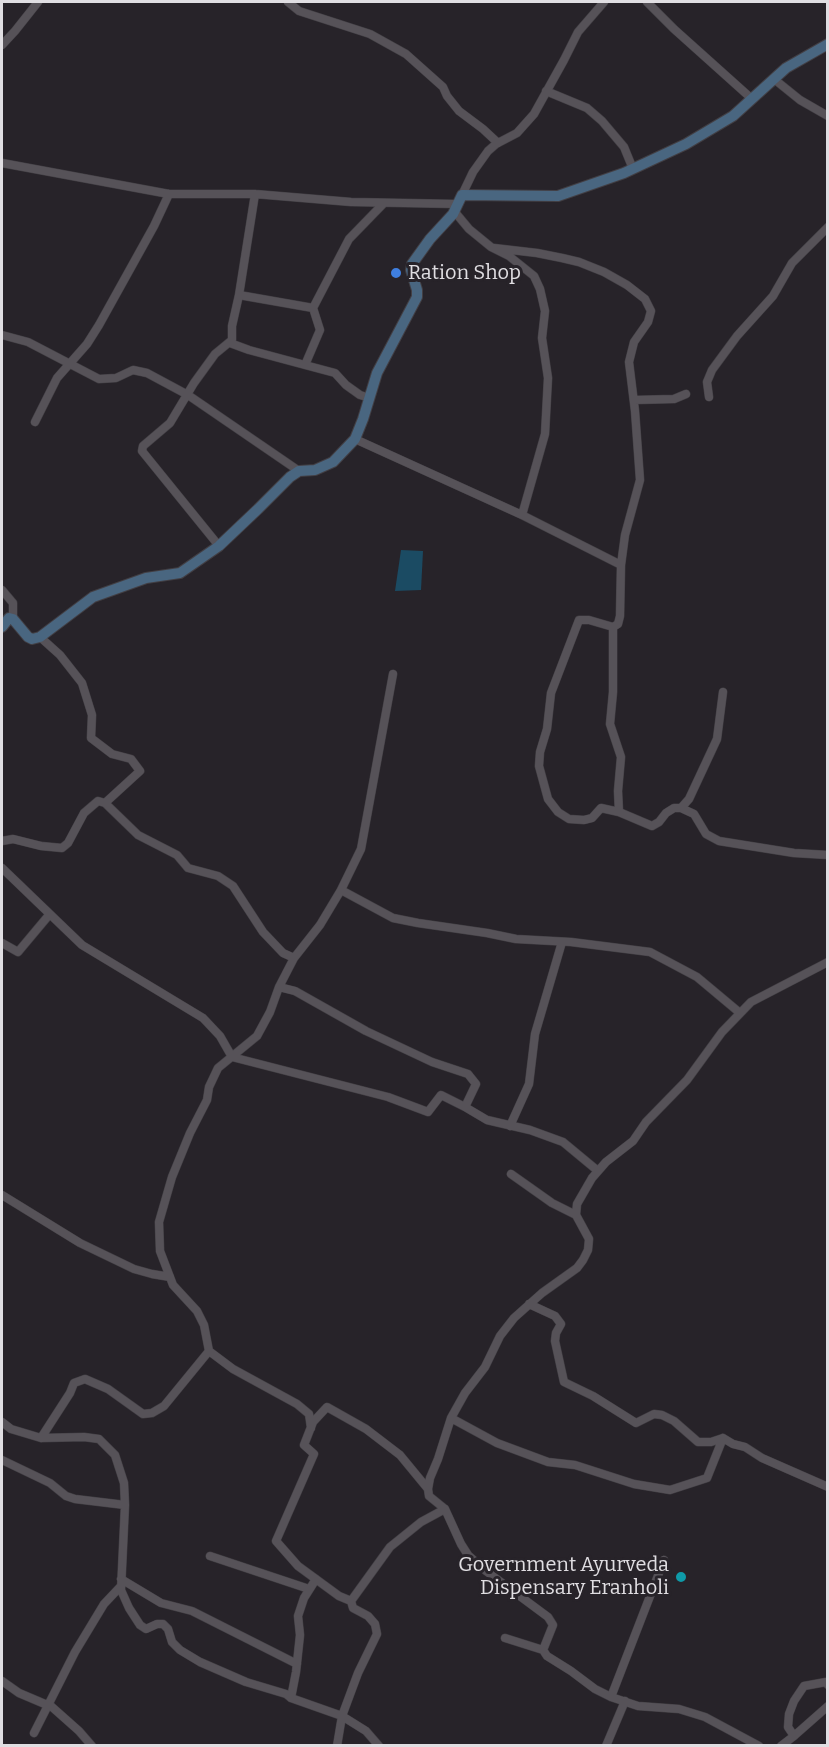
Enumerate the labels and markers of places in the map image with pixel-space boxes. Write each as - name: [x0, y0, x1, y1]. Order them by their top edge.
- place label: Ration Shop: [408, 261, 521, 285]
- marker: Ration Shop: [389, 266, 403, 280]
- place label: Government Ayurveda Dispensary Eranholi: [458, 1553, 669, 1600]
- marker: Government Ayurveda Dispensary Eranholi: [674, 1570, 688, 1584]

